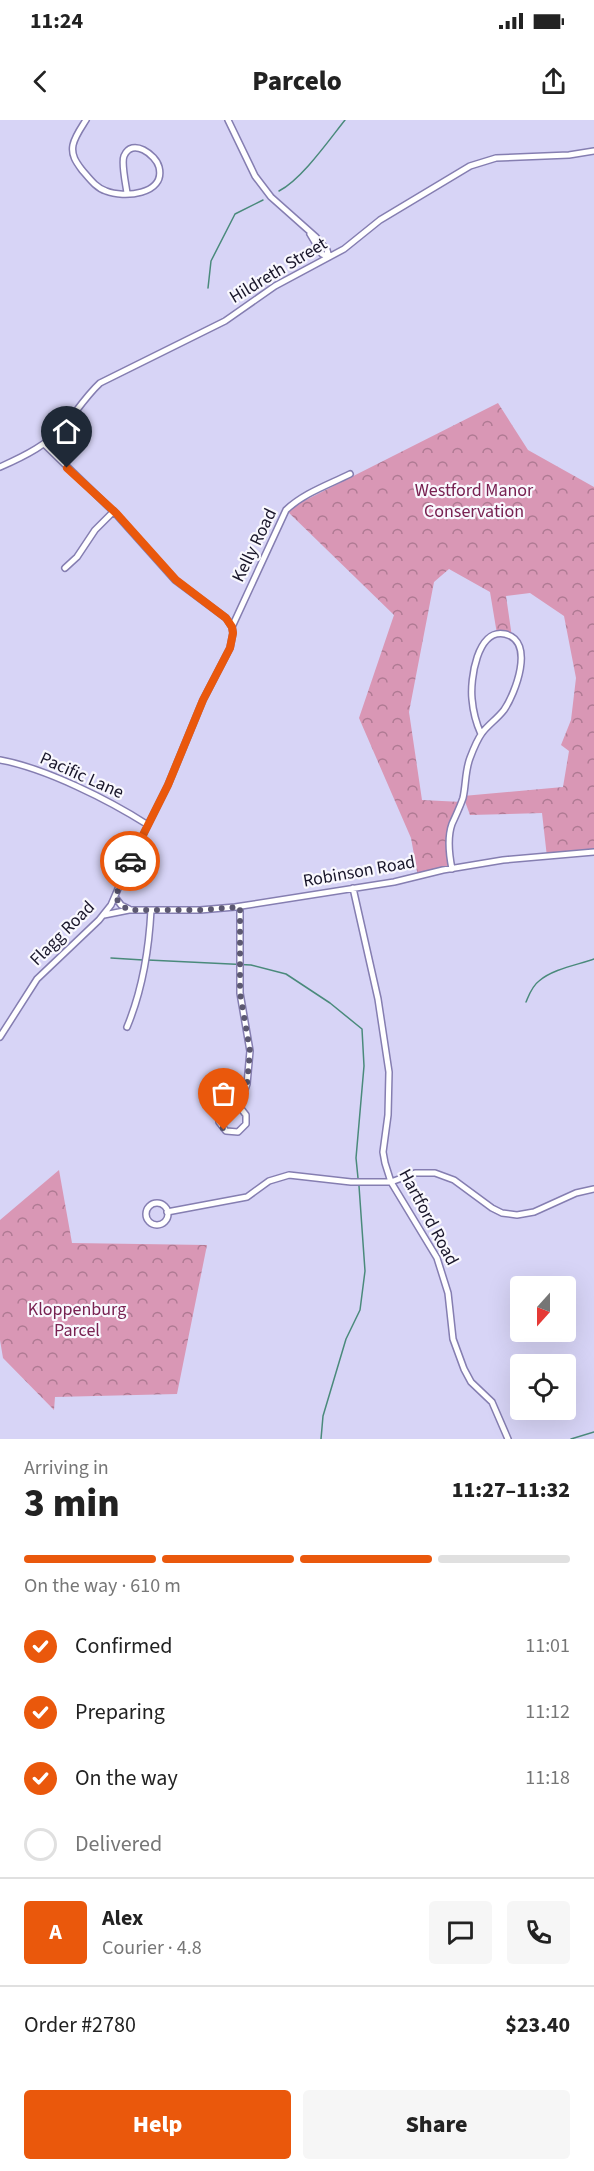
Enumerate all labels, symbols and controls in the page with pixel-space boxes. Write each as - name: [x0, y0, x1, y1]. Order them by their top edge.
- text: 11:24: [30, 5, 83, 37]
- text: Parcelo: [252, 62, 342, 101]
- icon: back: [24, 65, 57, 98]
- icon: share: [537, 65, 570, 98]
- street label: Hildreth Street: [225, 231, 332, 310]
- pin: [41, 406, 92, 468]
- icon: home: [50, 415, 83, 448]
- park label: Westford Manor Conservation: [415, 478, 534, 524]
- street label: Kelly Road: [226, 504, 283, 586]
- street label: Pacific Lane: [36, 746, 128, 805]
- courier: [100, 831, 160, 891]
- icon: car: [114, 845, 147, 878]
- street label: Robinson Road: [301, 849, 417, 894]
- street label: Flagg Road: [24, 895, 101, 972]
- pin: [198, 1068, 249, 1130]
- icon: bag: [207, 1077, 240, 1110]
- street label: Hartford Road: [393, 1165, 465, 1270]
- north arrow: [510, 1276, 576, 1342]
- map controls: [510, 1276, 576, 1420]
- park label: Kloppenburg Parcel: [28, 1297, 126, 1343]
- button: locate: [510, 1354, 576, 1420]
- text: Arriving in: [24, 1454, 109, 1482]
- text: 11:27–11:32: [452, 1474, 570, 1506]
- text: 3 min: [24, 1476, 120, 1532]
- text: On the way · 610 m: [24, 1572, 181, 1600]
- icon: check: [24, 1630, 57, 1663]
- text: Confirmed: [75, 1630, 172, 1662]
- text: 11:01: [525, 1632, 570, 1660]
- icon: check: [24, 1696, 57, 1729]
- text: Preparing: [75, 1696, 165, 1728]
- text: 11:12: [525, 1698, 570, 1726]
- icon: check: [24, 1762, 57, 1795]
- text: On the way: [75, 1762, 178, 1794]
- text: 11:18: [525, 1764, 570, 1792]
- text: Delivered: [75, 1828, 162, 1860]
- button: chat: [429, 1901, 492, 1964]
- button: phone: [507, 1901, 570, 1964]
- text: Alex: [102, 1902, 143, 1934]
- text: A: [49, 1916, 62, 1948]
- text: Courier · 4.8: [102, 1934, 202, 1962]
- text: Order #2780: [24, 2009, 136, 2041]
- text: $23.40: [505, 2009, 570, 2041]
- button: Help: [24, 2090, 291, 2159]
- button: Share: [303, 2090, 570, 2159]

